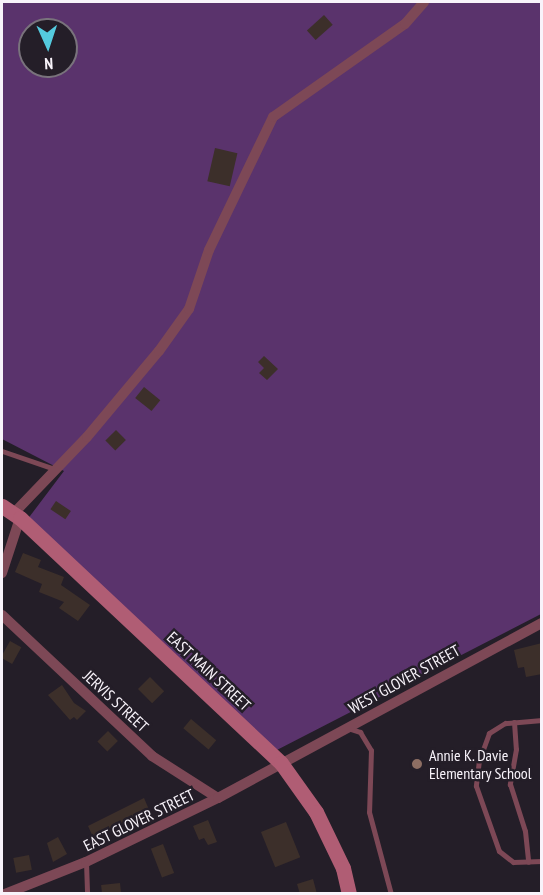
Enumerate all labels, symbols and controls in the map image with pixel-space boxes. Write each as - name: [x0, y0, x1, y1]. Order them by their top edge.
- north arrow: [18, 18, 78, 78]
- text: N: [44, 54, 54, 74]
- street label: EAST MAIN STREET: [163, 627, 255, 715]
- street label: WEST GLOVER STREET: [345, 640, 463, 718]
- street label: JERVIS STREET: [80, 666, 152, 736]
- place label: Annie K. Davie Elementary School: [429, 745, 532, 783]
- marker: Annie K. Davie Elementary School: [410, 757, 424, 771]
- street label: EAST GLOVER STREET: [80, 785, 198, 855]

